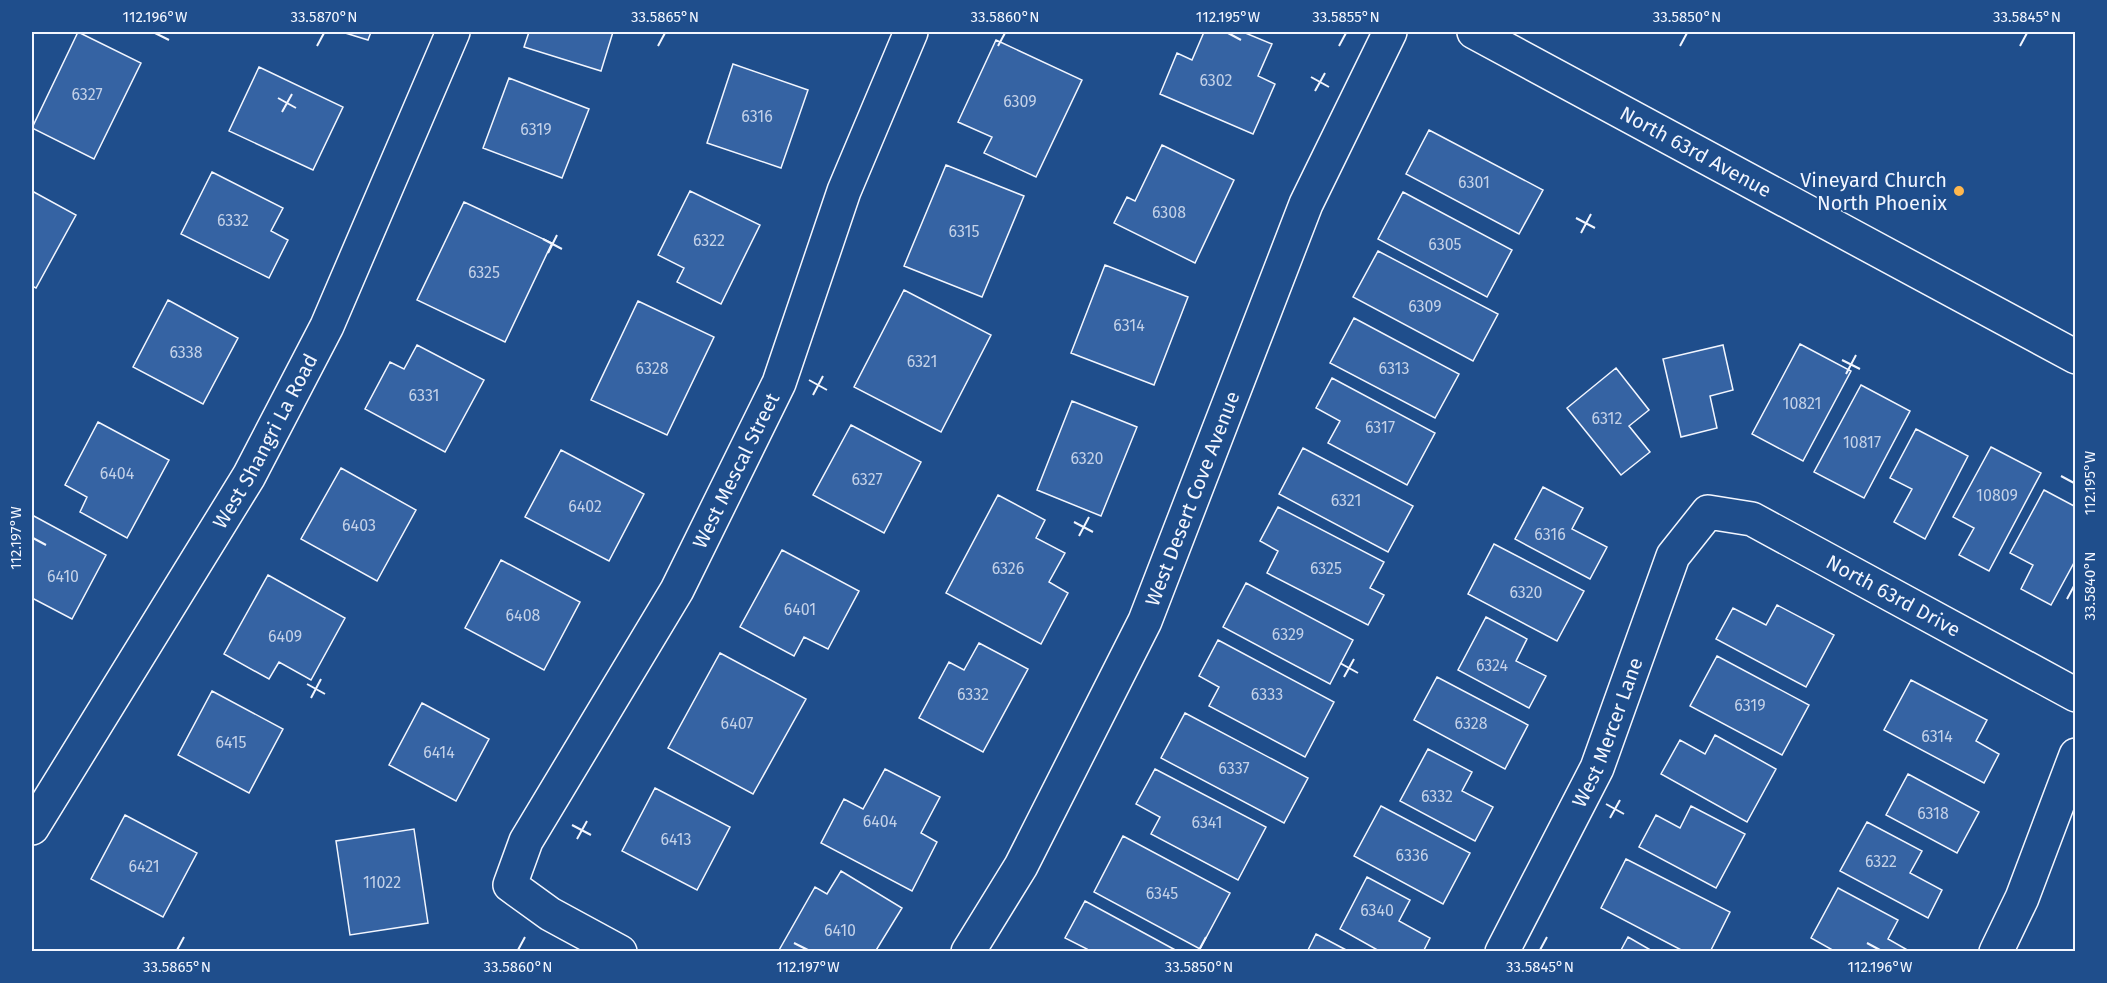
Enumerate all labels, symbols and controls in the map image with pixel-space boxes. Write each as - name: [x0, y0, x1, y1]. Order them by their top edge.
- text: 112.196°W: [123, 8, 188, 26]
- text: 33.5870°N: [290, 8, 358, 26]
- text: 33.5865°N: [631, 8, 699, 26]
- text: 33.5860°N: [971, 8, 1039, 26]
- text: 112.195°W: [1196, 8, 1261, 26]
- text: 33.5855°N: [1312, 8, 1380, 26]
- text: 33.5850°N: [1653, 8, 1721, 26]
- text: 33.5845°N: [1993, 8, 2061, 26]
- house number: 6302: [1199, 71, 1233, 90]
- house number: 6327: [71, 85, 103, 104]
- house number: 6309: [1003, 92, 1037, 111]
- street label: North 63rd Avenue: [1616, 101, 1776, 202]
- house number: 6316: [741, 107, 773, 126]
- house number: 6319: [520, 120, 552, 139]
- place label: Vineyard Church North Phoenix: [1800, 168, 1947, 215]
- house number: 6301: [1458, 173, 1490, 192]
- marker: Vineyard Church North Phoenix: [1952, 184, 1966, 198]
- house number: 6308: [1152, 203, 1186, 222]
- house number: 6332: [217, 211, 249, 230]
- house number: 6315: [949, 222, 979, 241]
- house number: 6322: [693, 231, 725, 250]
- house number: 6305: [1428, 235, 1462, 254]
- house number: 6325: [468, 263, 500, 282]
- house number: 6309: [1408, 297, 1442, 316]
- house number: 6314: [1113, 316, 1145, 335]
- house number: 6338: [169, 343, 203, 362]
- street label: West Shangri La Road: [208, 350, 323, 533]
- house number: 6321: [907, 352, 937, 371]
- house number: 6328: [636, 359, 669, 378]
- house number: 6313: [1379, 359, 1409, 378]
- house number: 6331: [409, 386, 439, 405]
- street label: West Mescal Street: [687, 388, 785, 552]
- street label: West Desert Cove Avenue: [1140, 388, 1245, 609]
- house number: 10821: [1783, 394, 1821, 413]
- house number: 6312: [1592, 409, 1622, 428]
- house number: 6317: [1365, 418, 1395, 437]
- house number: 10817: [1843, 433, 1881, 452]
- house number: 6320: [1070, 449, 1104, 468]
- text: 112.195°W: [2081, 450, 2099, 515]
- house number: 6404: [100, 464, 135, 483]
- house number: 6327: [851, 470, 883, 489]
- house number: 10809: [1976, 486, 2018, 505]
- house number: 6321: [1331, 491, 1361, 510]
- house number: 6402: [568, 497, 602, 516]
- text: 112.197°W: [7, 506, 25, 570]
- house number: 6403: [342, 516, 376, 535]
- house number: 6316: [1534, 525, 1566, 544]
- street label: North 63rd Drive: [1822, 550, 1965, 642]
- text: 33.5840°N: [2081, 552, 2099, 620]
- house number: 6326: [992, 559, 1024, 578]
- house number: 6325: [1310, 559, 1342, 578]
- house number: 6410: [47, 567, 79, 586]
- house number: 6320: [1509, 583, 1543, 602]
- house number: 6401: [784, 600, 816, 619]
- house number: 6408: [506, 606, 541, 625]
- house number: 6329: [1272, 625, 1304, 644]
- house number: 6409: [268, 627, 302, 646]
- street label: West Mercer Lane: [1567, 654, 1648, 811]
- house number: 6324: [1476, 656, 1509, 675]
- house number: 6332: [957, 685, 989, 704]
- house number: 6333: [1251, 685, 1283, 704]
- house number: 6319: [1734, 696, 1766, 715]
- house number: 6407: [721, 714, 753, 733]
- house number: 6328: [1455, 714, 1488, 733]
- house number: 6314: [1921, 727, 1953, 746]
- house number: 6415: [215, 733, 247, 752]
- house number: 6414: [423, 743, 455, 762]
- house number: 6337: [1218, 759, 1250, 778]
- house number: 6332: [1421, 787, 1453, 806]
- house number: 6318: [1917, 804, 1949, 823]
- house number: 6404: [863, 812, 898, 831]
- house number: 6341: [1192, 813, 1222, 832]
- house number: 6413: [660, 830, 692, 849]
- house number: 6336: [1396, 846, 1428, 865]
- house number: 6322: [1865, 852, 1897, 871]
- house number: 6421: [128, 857, 160, 876]
- house number: 11022: [363, 873, 401, 892]
- house number: 6345: [1146, 884, 1178, 903]
- house number: 6340: [1360, 901, 1394, 920]
- house number: 6410: [824, 921, 856, 940]
- text: 33.5865°N: [143, 958, 211, 976]
- text: 33.5860°N: [484, 958, 552, 976]
- text: 112.197°W: [776, 958, 840, 976]
- text: 33.5850°N: [1165, 958, 1233, 976]
- text: 33.5845°N: [1506, 958, 1574, 976]
- text: 112.196°W: [1848, 958, 1913, 976]

